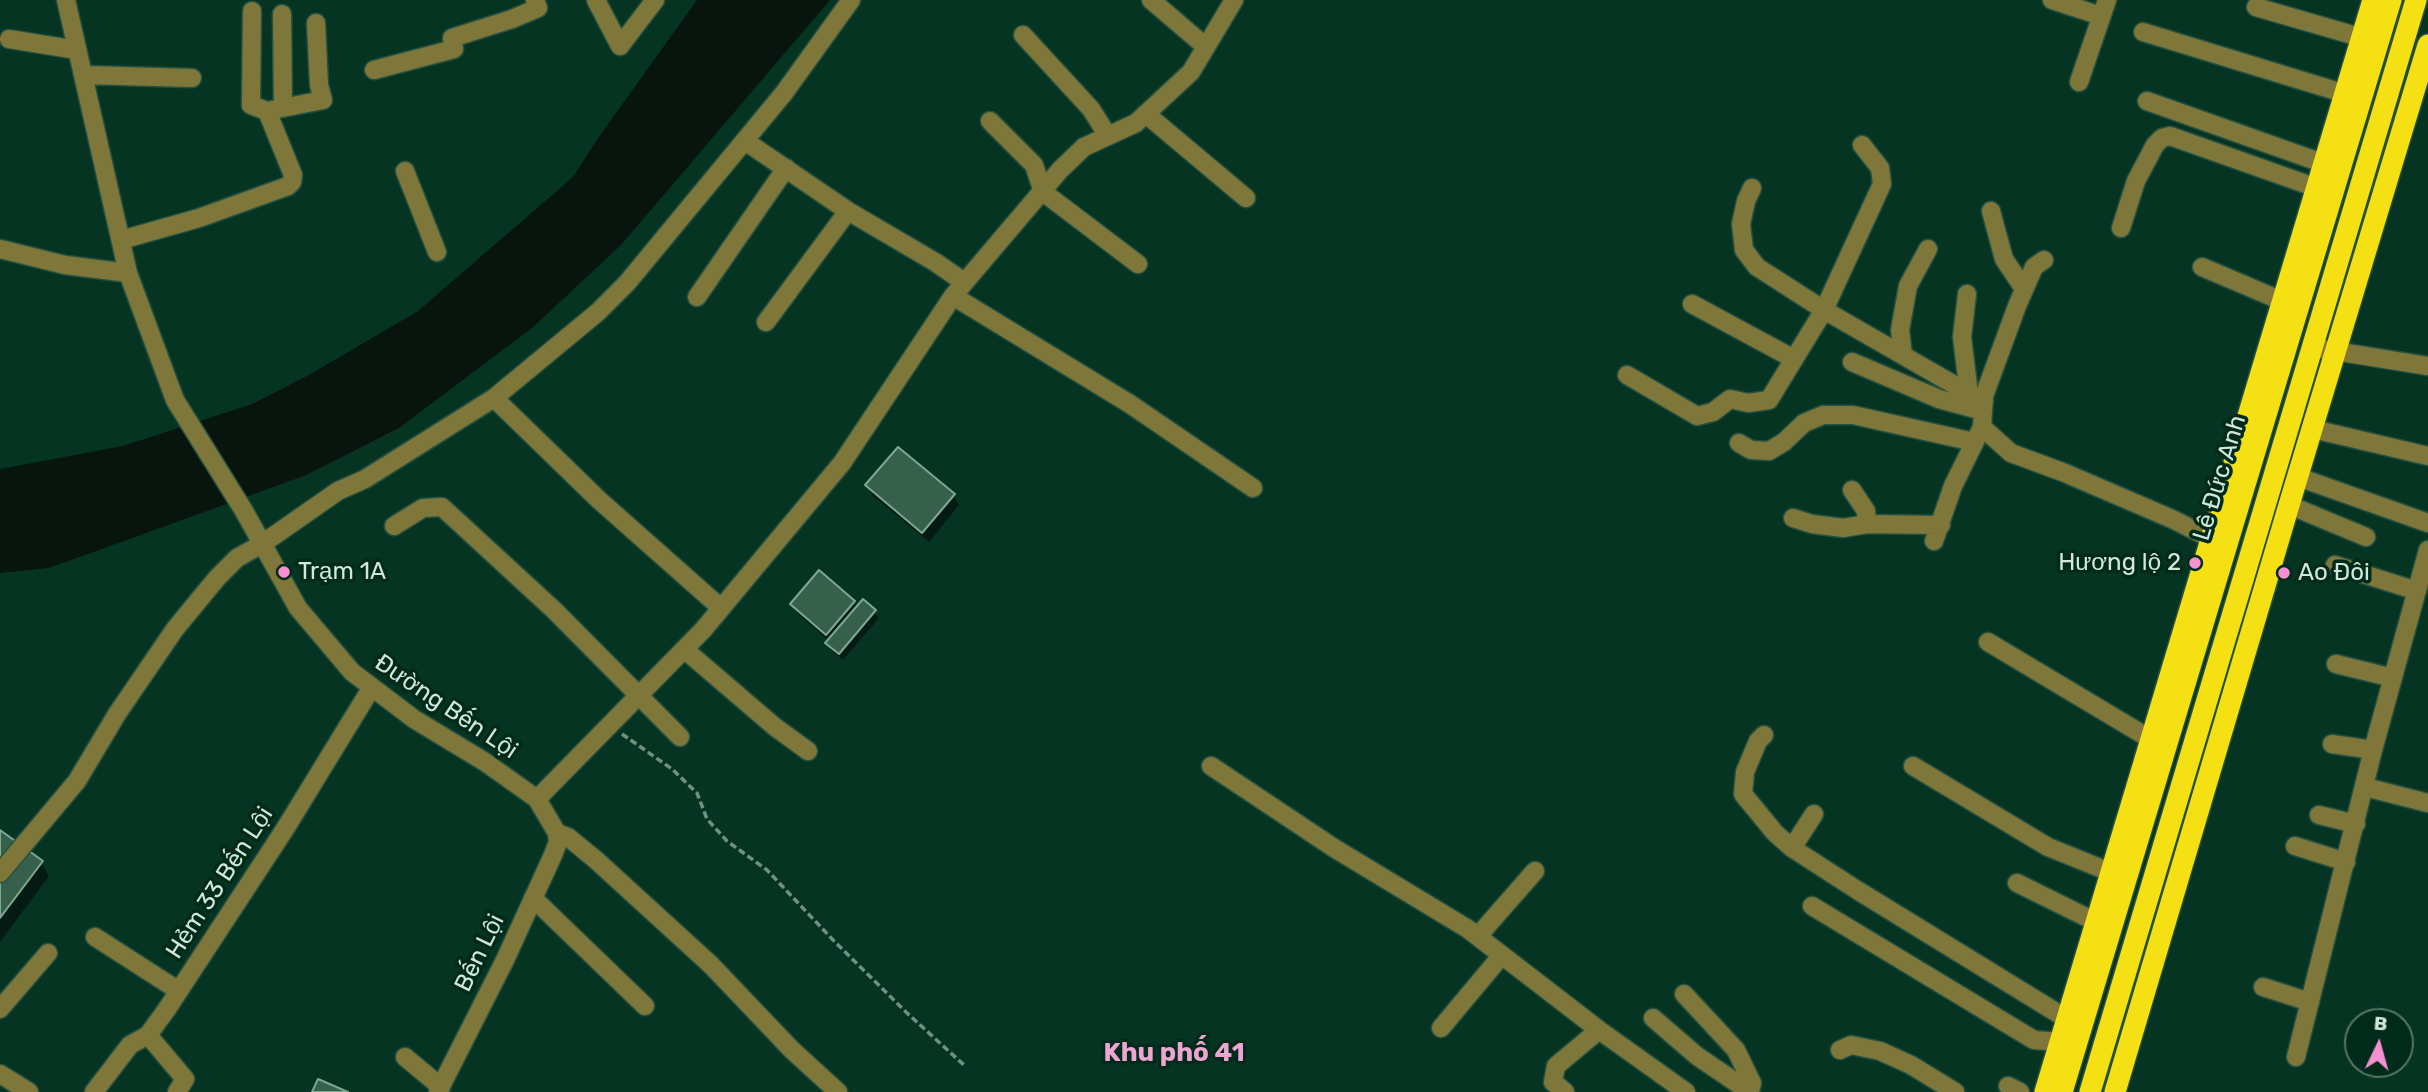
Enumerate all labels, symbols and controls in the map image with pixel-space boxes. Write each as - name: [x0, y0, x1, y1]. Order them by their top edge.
- street label: Lê Đức Anh: [2187, 412, 2253, 544]
- place label: Hương lộ 2: [2058, 549, 2181, 577]
- marker: Hương lộ 2: [2187, 555, 2203, 571]
- place label: Trạm 1A: [298, 558, 386, 586]
- place label: Ao Đôi: [2298, 559, 2370, 587]
- marker: Trạm 1A: [276, 564, 292, 580]
- marker: Ao Đôi: [2276, 565, 2292, 581]
- street label: Đường Bến Lội: [369, 649, 523, 765]
- street label: Hẻm 33 Bến Lội: [160, 802, 280, 964]
- street label: Bến Lội: [449, 910, 511, 996]
- north arrow: [2344, 1008, 2414, 1078]
- text: B: [2373, 1012, 2388, 1036]
- district label: Khu phố 41: [1103, 1037, 1245, 1069]

